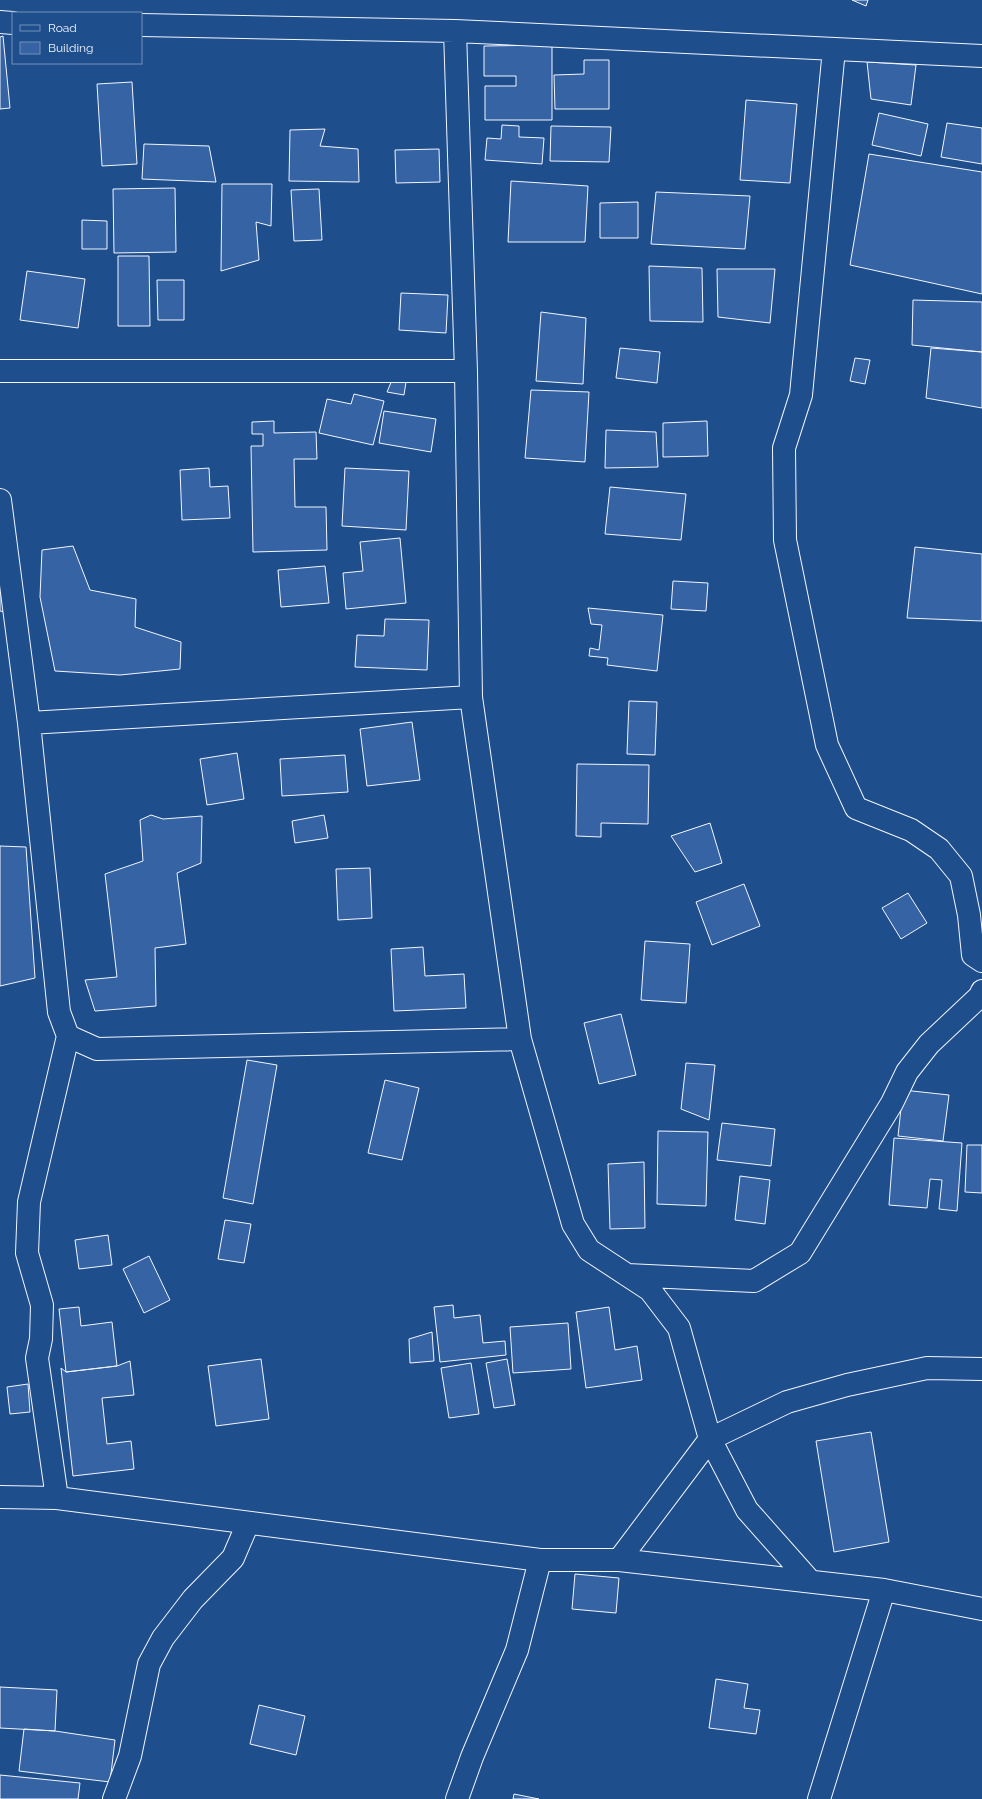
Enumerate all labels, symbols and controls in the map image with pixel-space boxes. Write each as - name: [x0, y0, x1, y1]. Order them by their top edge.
- legend: [12, 12, 142, 64]
- text: Road: [48, 21, 77, 35]
- text: Building: [48, 41, 94, 55]

